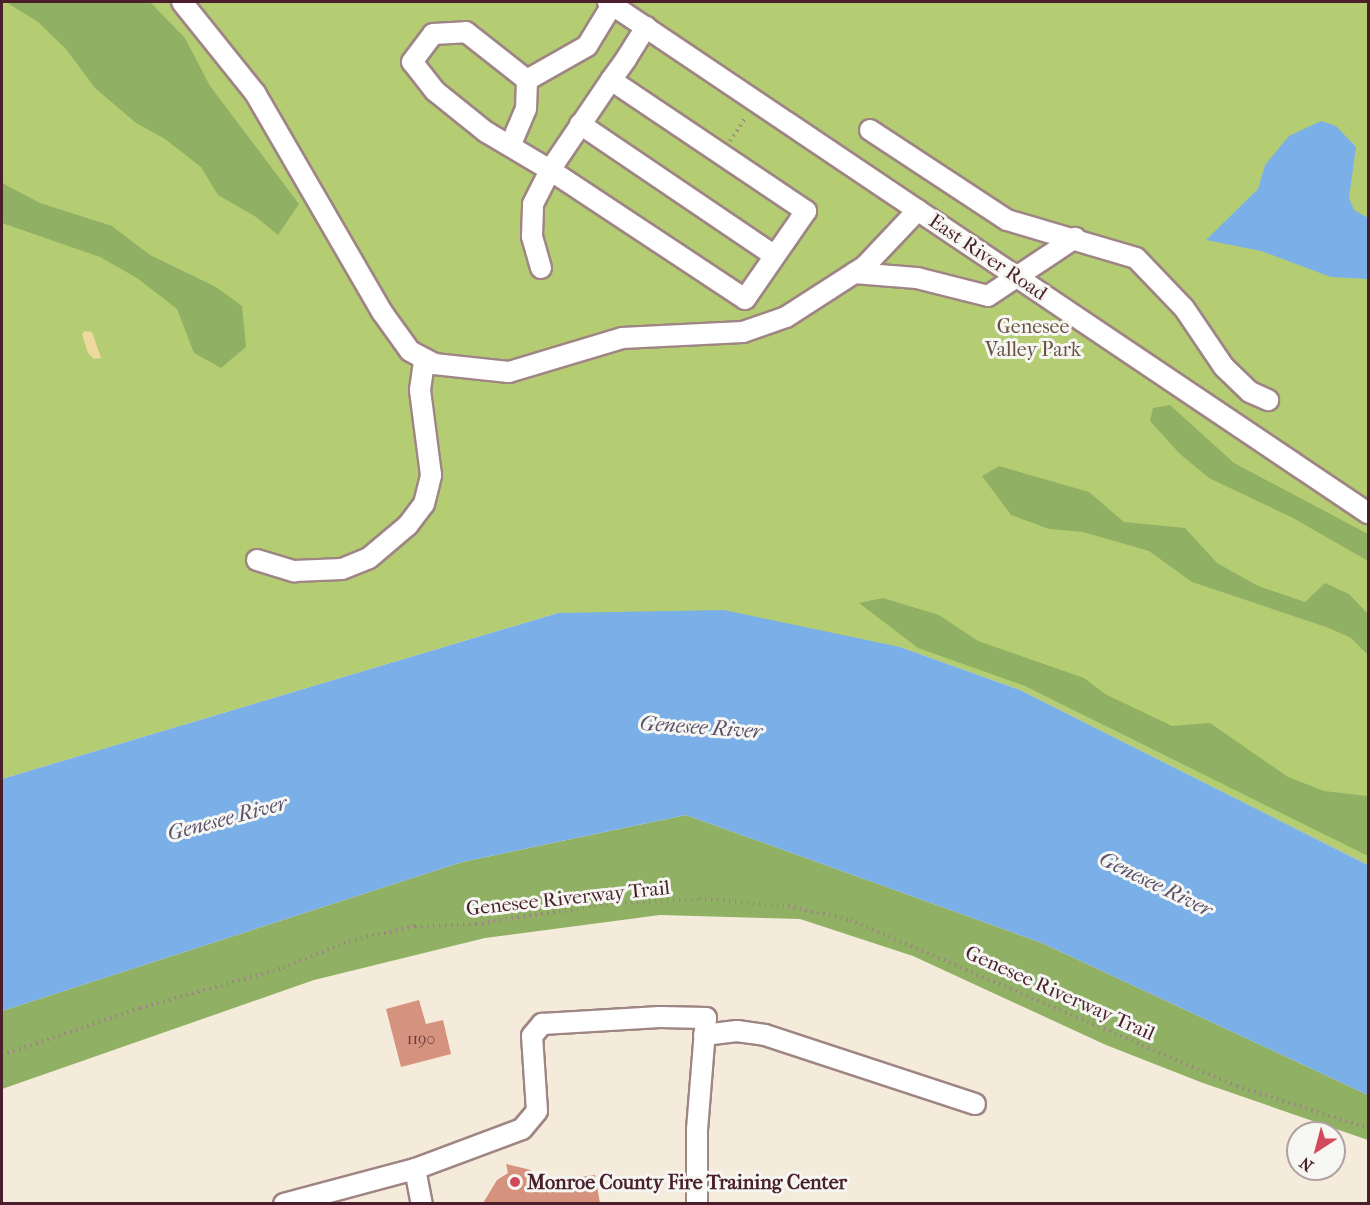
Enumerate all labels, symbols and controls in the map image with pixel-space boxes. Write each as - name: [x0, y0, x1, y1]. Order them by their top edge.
- street label: East River Road: [924, 209, 1052, 305]
- park label: Genesee Valley Park: [985, 314, 1081, 361]
- water label: Genesee River: [639, 710, 763, 744]
- water label: Genesee River: [165, 790, 289, 846]
- water label: Genesee River: [1095, 846, 1217, 922]
- street label: Genesee Riverway Trail: [465, 875, 671, 921]
- street label: Genesee Riverway Trail: [961, 940, 1159, 1046]
- house number: 1190: [407, 1029, 435, 1049]
- north arrow: [1286, 1121, 1346, 1181]
- text: N: [1296, 1153, 1317, 1176]
- place label: Monroe County Fire Training Center: [527, 1170, 847, 1194]
- marker: Monroe County Fire Training Center: [508, 1175, 522, 1189]

